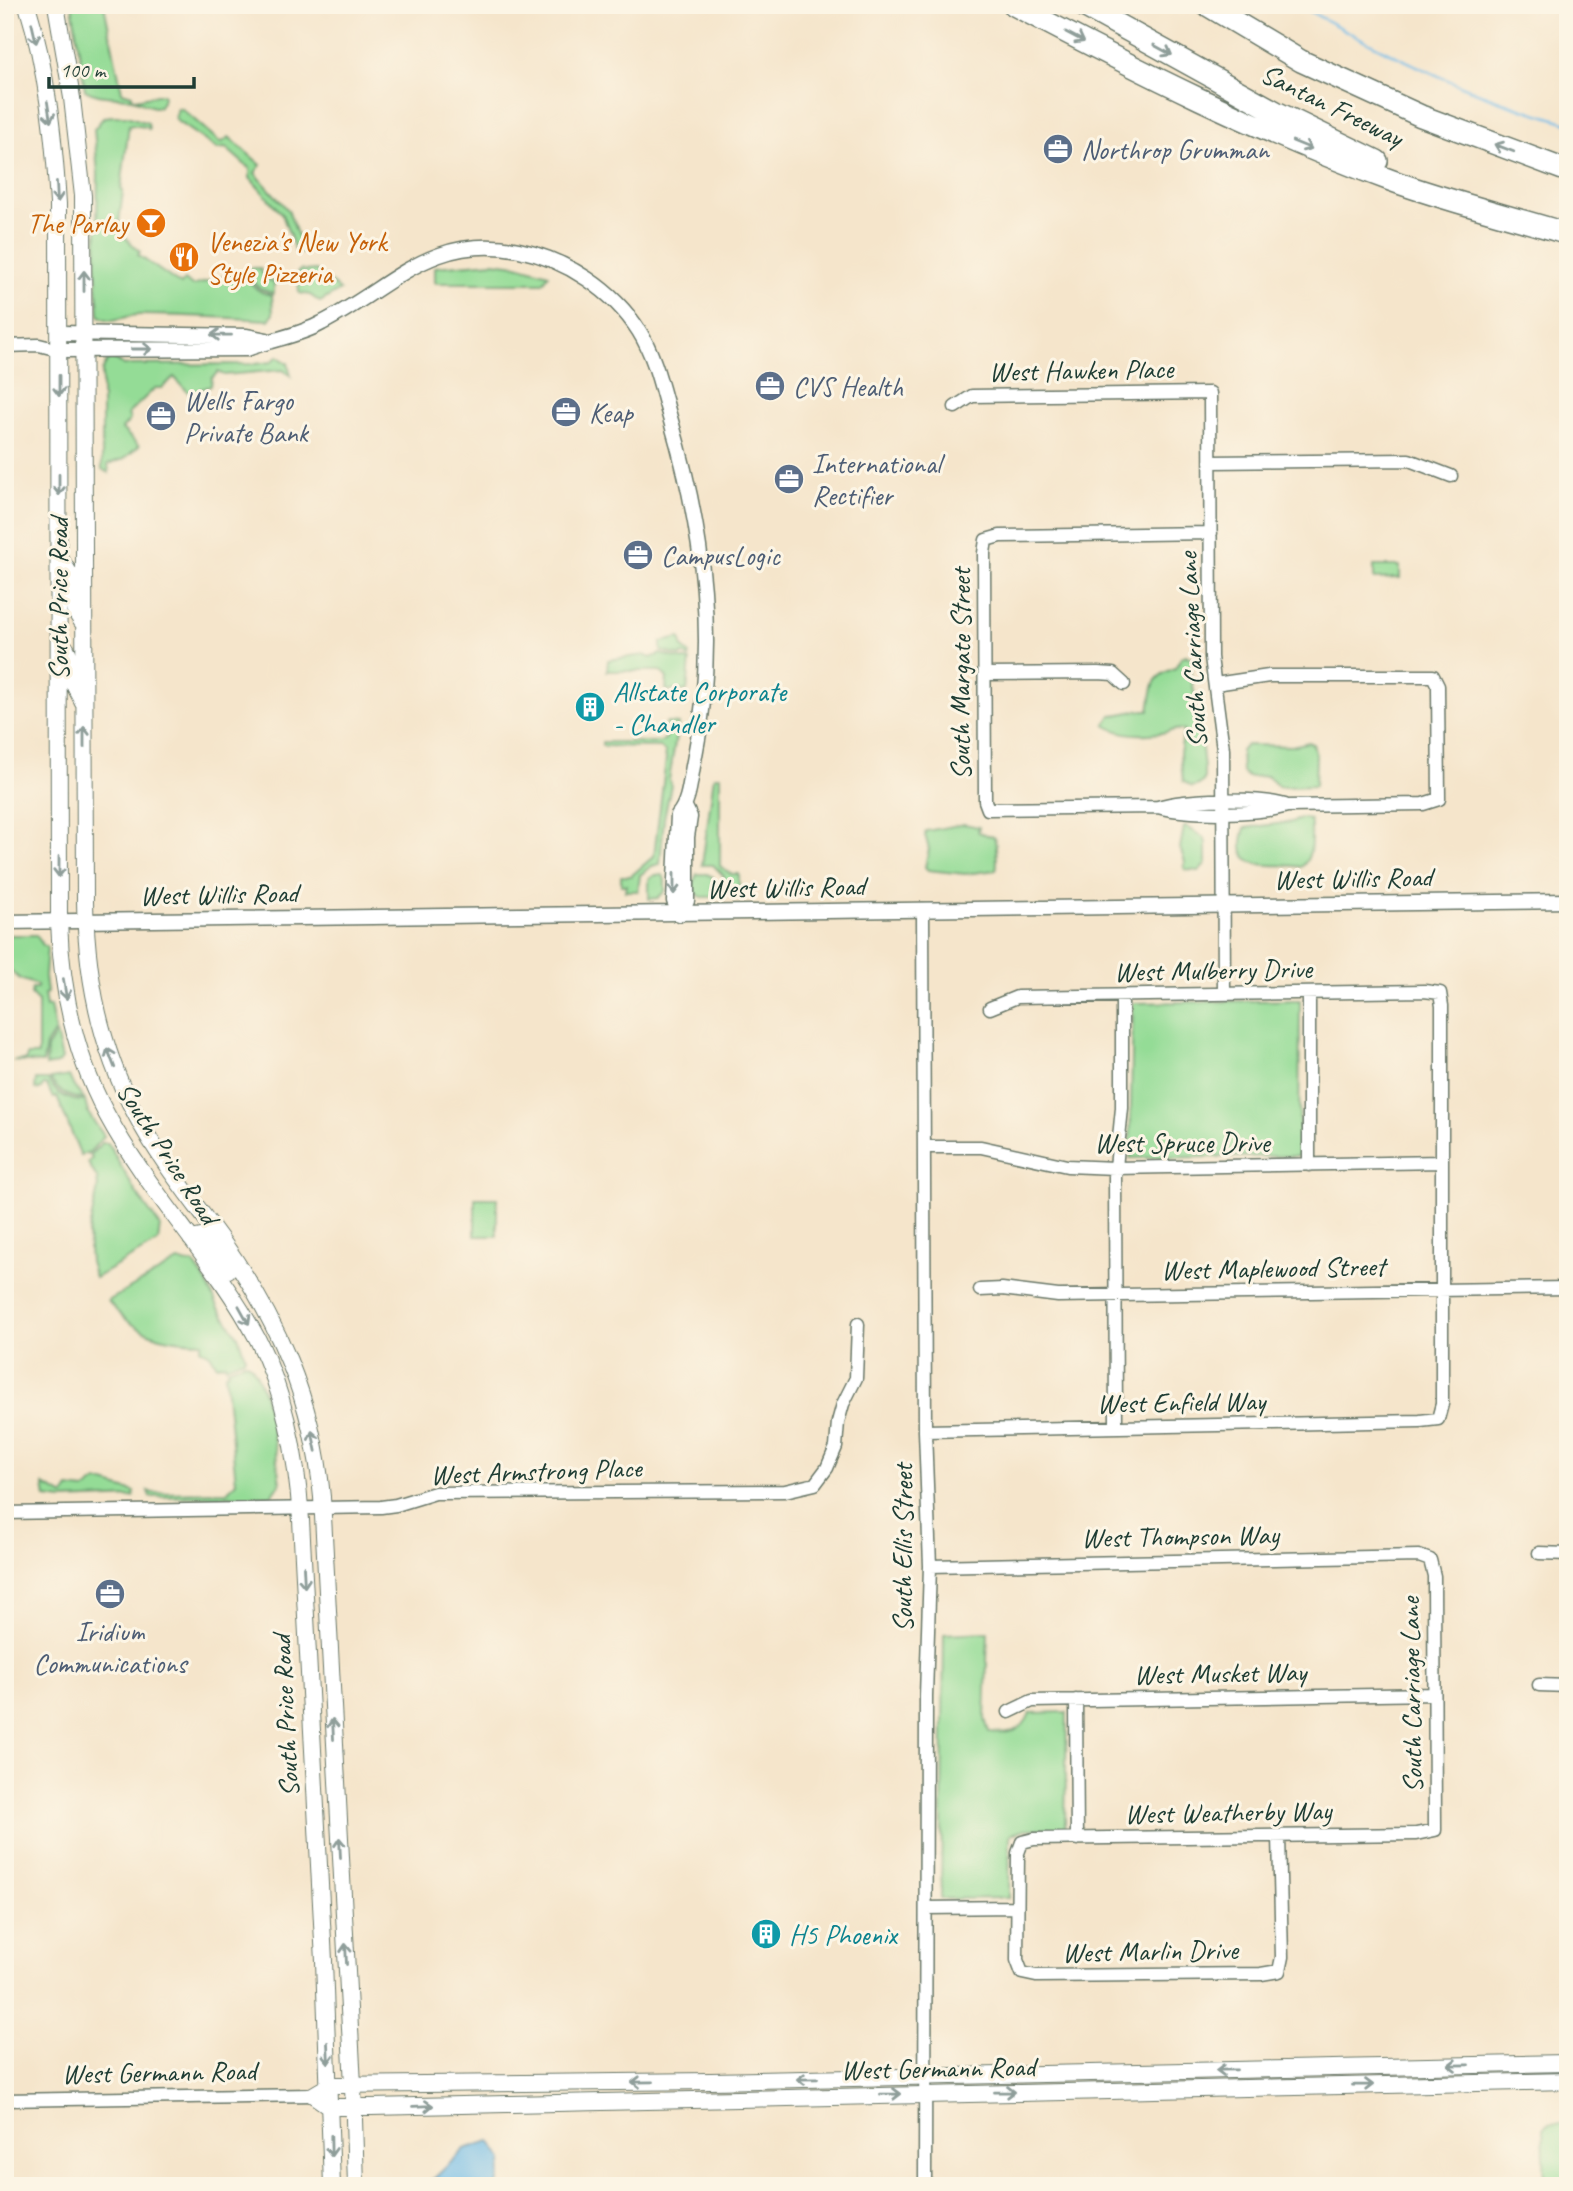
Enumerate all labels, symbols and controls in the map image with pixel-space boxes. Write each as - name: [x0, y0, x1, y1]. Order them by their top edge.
- one-way arrow: [28, 21, 41, 44]
- one-way arrow: [1064, 30, 1084, 44]
- one-way arrow: [1153, 43, 1173, 57]
- scale bar: [49, 46, 194, 90]
- street label: Santan Freeway: [1255, 56, 1411, 156]
- text: 100 m: [60, 57, 107, 83]
- one-way arrow: [43, 100, 56, 123]
- office icon: Northrop Grumman: [1041, 132, 1075, 166]
- place label: Northrop Grumman: [1081, 132, 1270, 167]
- one-way arrow: [1291, 139, 1313, 152]
- one-way arrow: [1493, 141, 1515, 153]
- one-way arrow: [51, 181, 64, 204]
- place label: The Parlay: [27, 206, 130, 241]
- bar icon: The Parlay: [134, 206, 168, 240]
- place label: Venezia's New York Style Pizzeria: [207, 224, 389, 291]
- restaurant icon: Venezia's New York Style Pizzeria: [167, 240, 201, 274]
- one-way arrow: [77, 270, 91, 293]
- one-way arrow: [209, 329, 232, 342]
- one-way arrow: [130, 342, 153, 356]
- street label: West Hawken Place: [989, 351, 1175, 389]
- office icon: CVS Health: [753, 369, 787, 403]
- place label: CVS Health: [793, 369, 903, 404]
- one-way arrow: [52, 374, 66, 397]
- place label: Wells Fargo Private Bank: [184, 383, 309, 450]
- office icon: Keap: [549, 395, 583, 429]
- place label: Keap: [589, 395, 634, 430]
- office icon: Wells Fargo Private Bank: [144, 399, 178, 433]
- place label: International Rectifier: [812, 446, 946, 513]
- office icon: International Rectifier: [772, 462, 806, 496]
- one-way arrow: [52, 473, 66, 496]
- street label: South Price Road: [41, 514, 76, 680]
- office icon: CampusLogic: [621, 538, 655, 572]
- place label: CampusLogic: [661, 538, 781, 573]
- street label: South Carriage Lane: [1169, 549, 1215, 749]
- street label: South Margate Street: [943, 565, 978, 780]
- place label: Allstate Corporate - Chandler: [613, 674, 788, 741]
- building icon: Allstate Corporate - Chandler: [573, 690, 607, 724]
- one-way arrow: [77, 726, 91, 749]
- one-way arrow: [52, 855, 66, 878]
- street label: West Willis Road: [1273, 859, 1436, 897]
- street label: West Willis Road: [706, 868, 869, 906]
- one-way arrow: [667, 872, 681, 895]
- street label: West Willis Road: [139, 875, 302, 913]
- street label: West Mulberry Drive: [1114, 951, 1314, 989]
- one-way arrow: [59, 977, 72, 1000]
- one-way arrow: [103, 1048, 116, 1070]
- street label: South Price Road: [109, 1075, 229, 1234]
- street label: West Spruce Drive: [1094, 1125, 1272, 1160]
- street label: West Maplewood Street: [1161, 1248, 1389, 1287]
- one-way arrow: [238, 1304, 251, 1325]
- street label: West Enfield Way: [1097, 1383, 1268, 1421]
- one-way arrow: [307, 1430, 320, 1453]
- street label: West Armstrong Place: [430, 1450, 644, 1492]
- street label: South Ellis Street: [885, 1461, 920, 1632]
- street label: West Thompson Way: [1081, 1517, 1282, 1555]
- one-way arrow: [298, 1565, 311, 1588]
- office icon: Iridium Communications: [93, 1577, 127, 1611]
- street label: South Carriage Lane: [1392, 1595, 1430, 1793]
- place label: Iridium Communications: [34, 1614, 189, 1681]
- street label: South Price Road: [263, 1630, 307, 1798]
- street label: West Musket Way: [1133, 1654, 1309, 1692]
- one-way arrow: [327, 1718, 340, 1741]
- street label: West Weatherby Way: [1124, 1793, 1334, 1831]
- one-way arrow: [333, 1837, 346, 1860]
- building icon: H5 Phoenix: [749, 1917, 783, 1951]
- place label: H5 Phoenix: [789, 1917, 899, 1952]
- street label: West Marlin Drive: [1062, 1932, 1240, 1970]
- one-way arrow: [339, 1943, 352, 1966]
- one-way arrow: [322, 2041, 335, 2064]
- street label: West Germann Road: [841, 2049, 1039, 2087]
- street label: West Germann Road: [62, 2053, 260, 2091]
- one-way arrow: [1447, 2058, 1470, 2072]
- one-way arrow: [1215, 2063, 1238, 2077]
- one-way arrow: [796, 2072, 819, 2086]
- one-way arrow: [631, 2075, 654, 2089]
- one-way arrow: [1351, 2079, 1374, 2092]
- one-way arrow: [993, 2086, 1016, 2099]
- one-way arrow: [879, 2088, 902, 2101]
- one-way arrow: [411, 2099, 434, 2113]
- one-way arrow: [324, 2134, 338, 2157]

